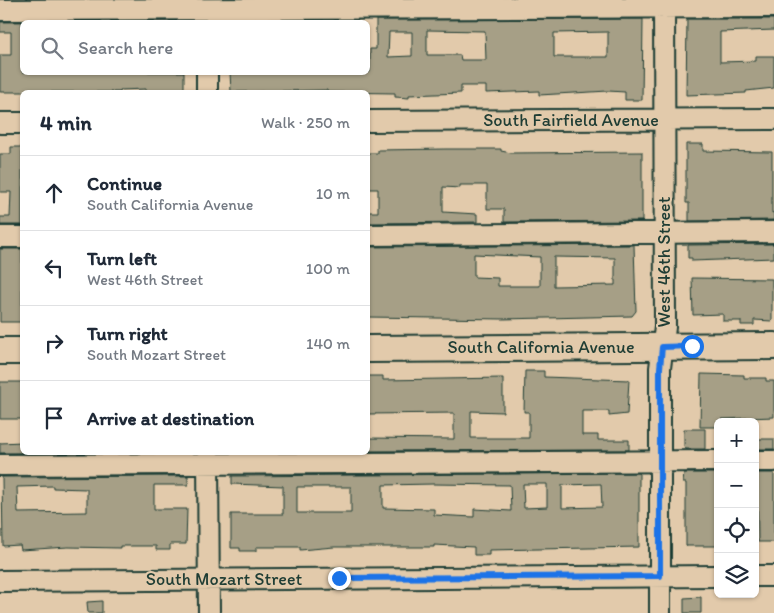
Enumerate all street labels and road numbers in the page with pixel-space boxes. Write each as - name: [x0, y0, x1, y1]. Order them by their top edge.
- street label: South Fairfield Avenue: [483, 109, 659, 131]
- street label: West 46th Street: [653, 196, 675, 327]
- street label: South California Avenue: [447, 336, 635, 358]
- street label: South Mozart Street: [146, 568, 302, 590]

